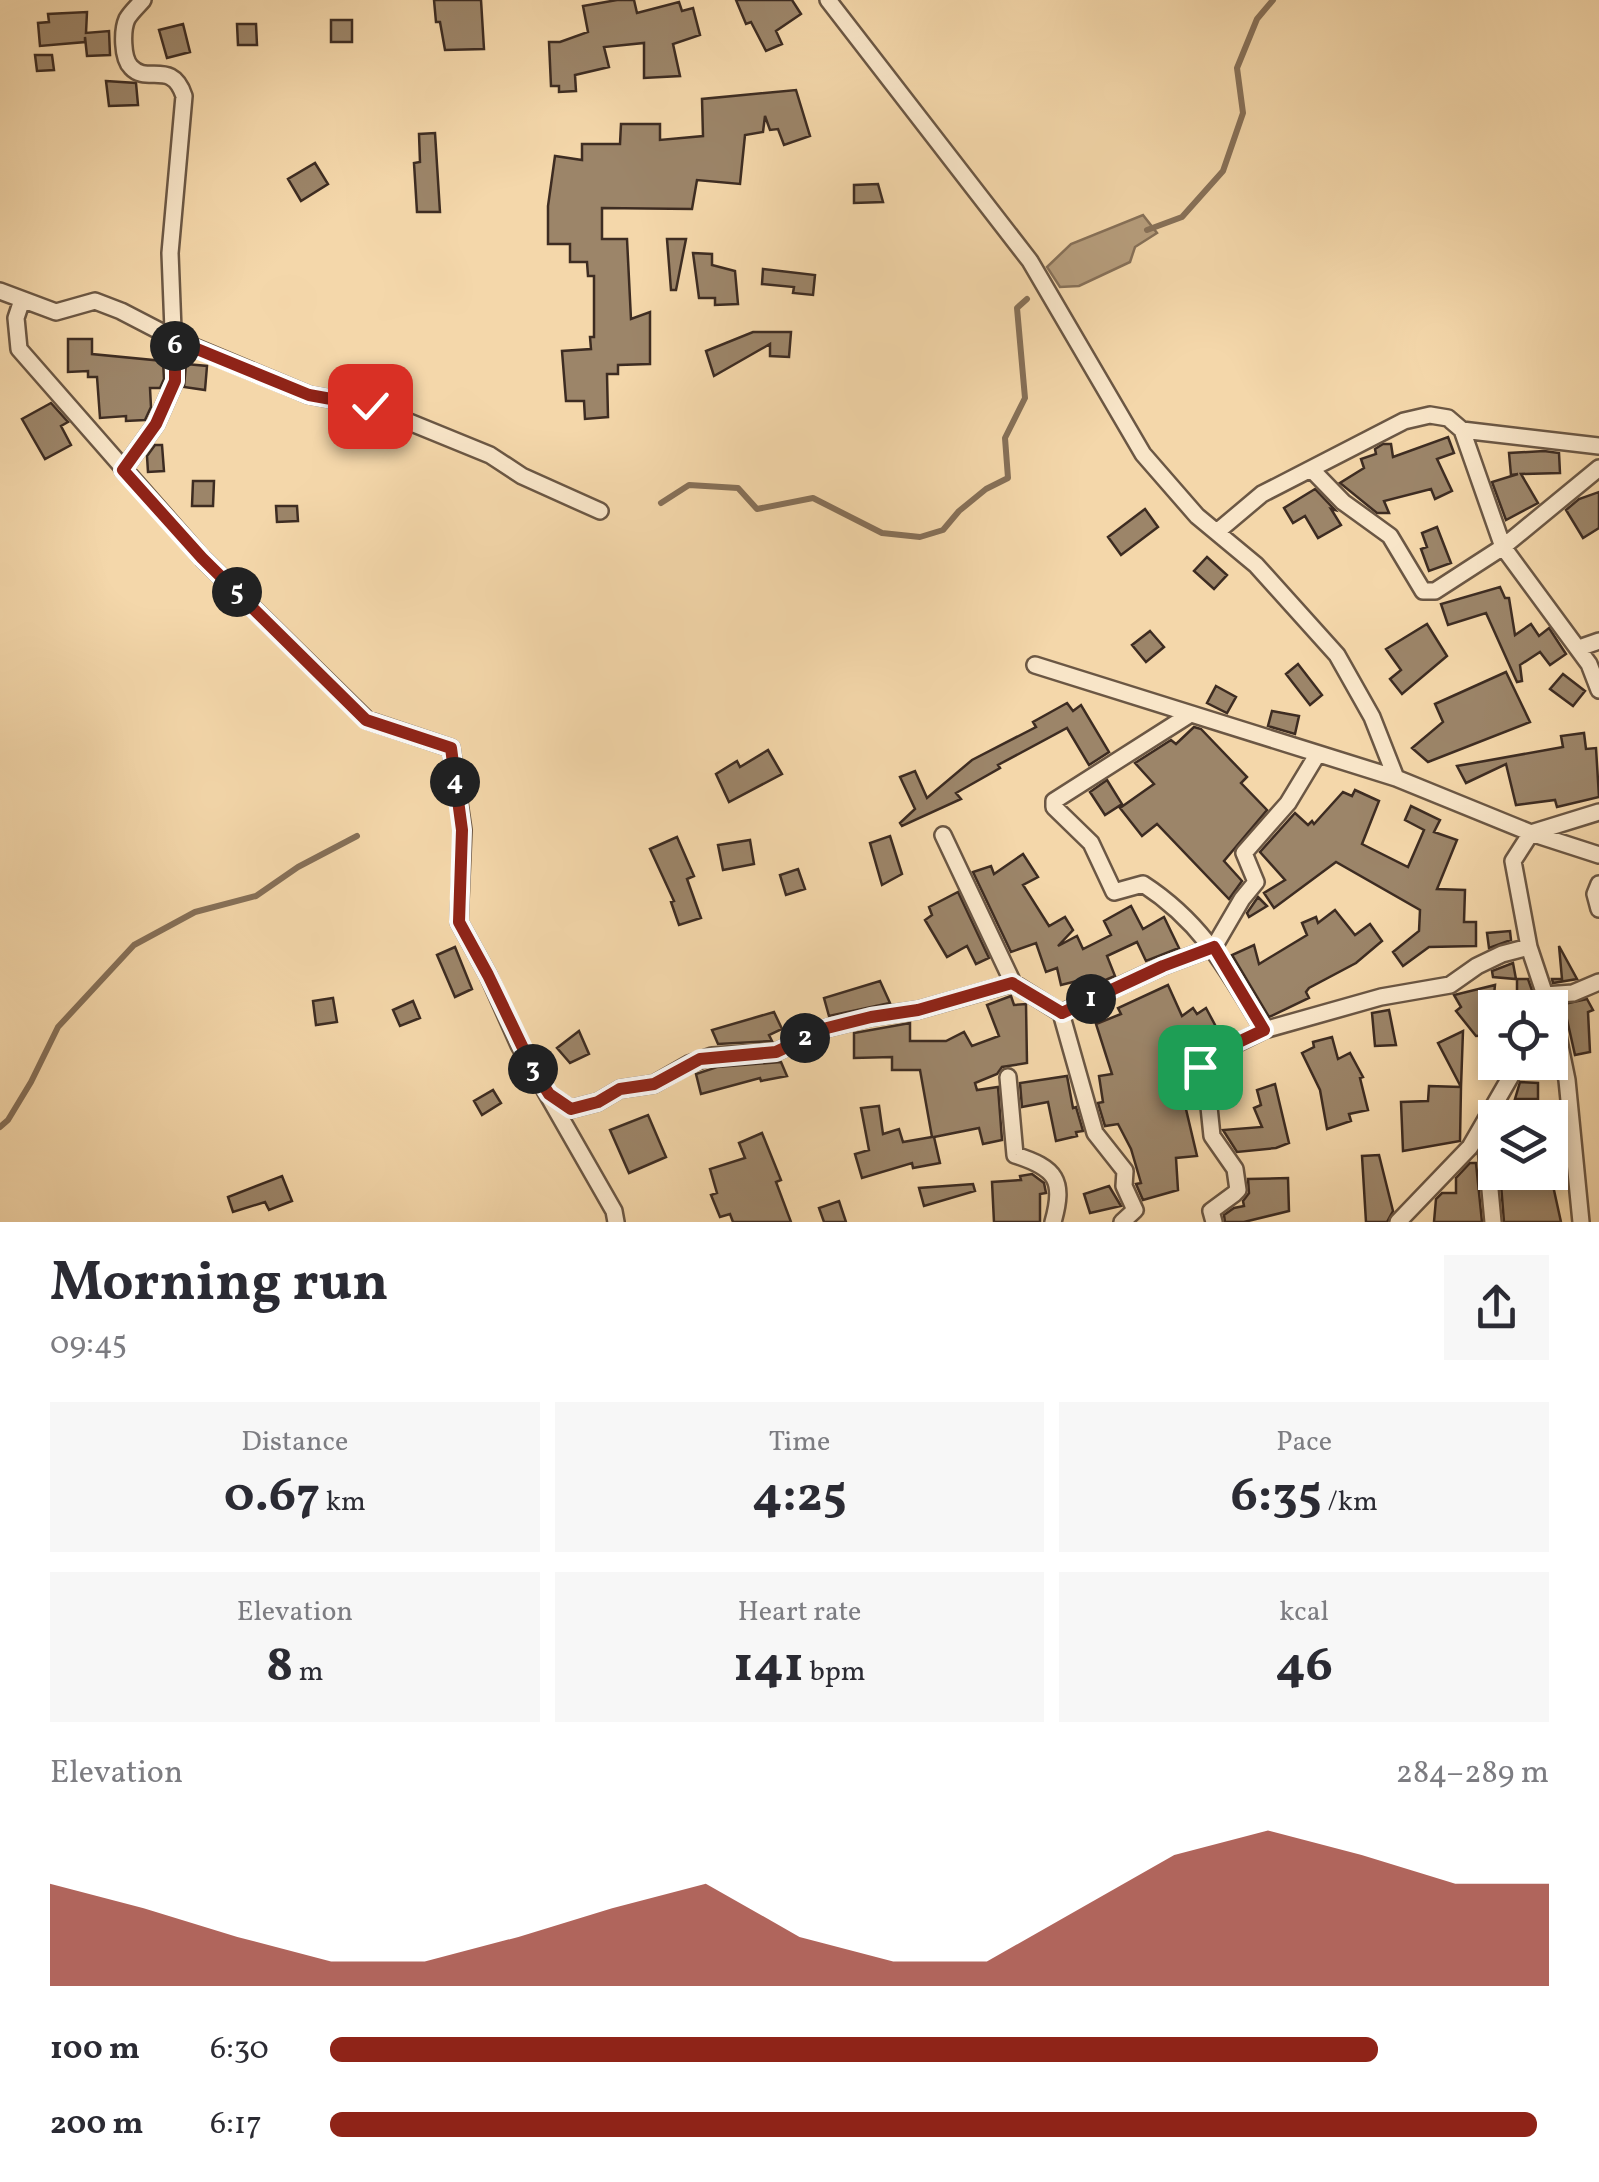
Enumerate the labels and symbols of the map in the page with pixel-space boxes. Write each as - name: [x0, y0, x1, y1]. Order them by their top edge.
- pin: 6: [150, 321, 200, 371]
- pin: [328, 364, 413, 449]
- pin: 5: [212, 567, 262, 617]
- pin: 4: [430, 757, 480, 807]
- pin: 1: [1066, 974, 1116, 1024]
- pin: 2: [780, 1013, 830, 1063]
- pin: [1158, 1025, 1243, 1110]
- pin: 3: [508, 1044, 558, 1094]

